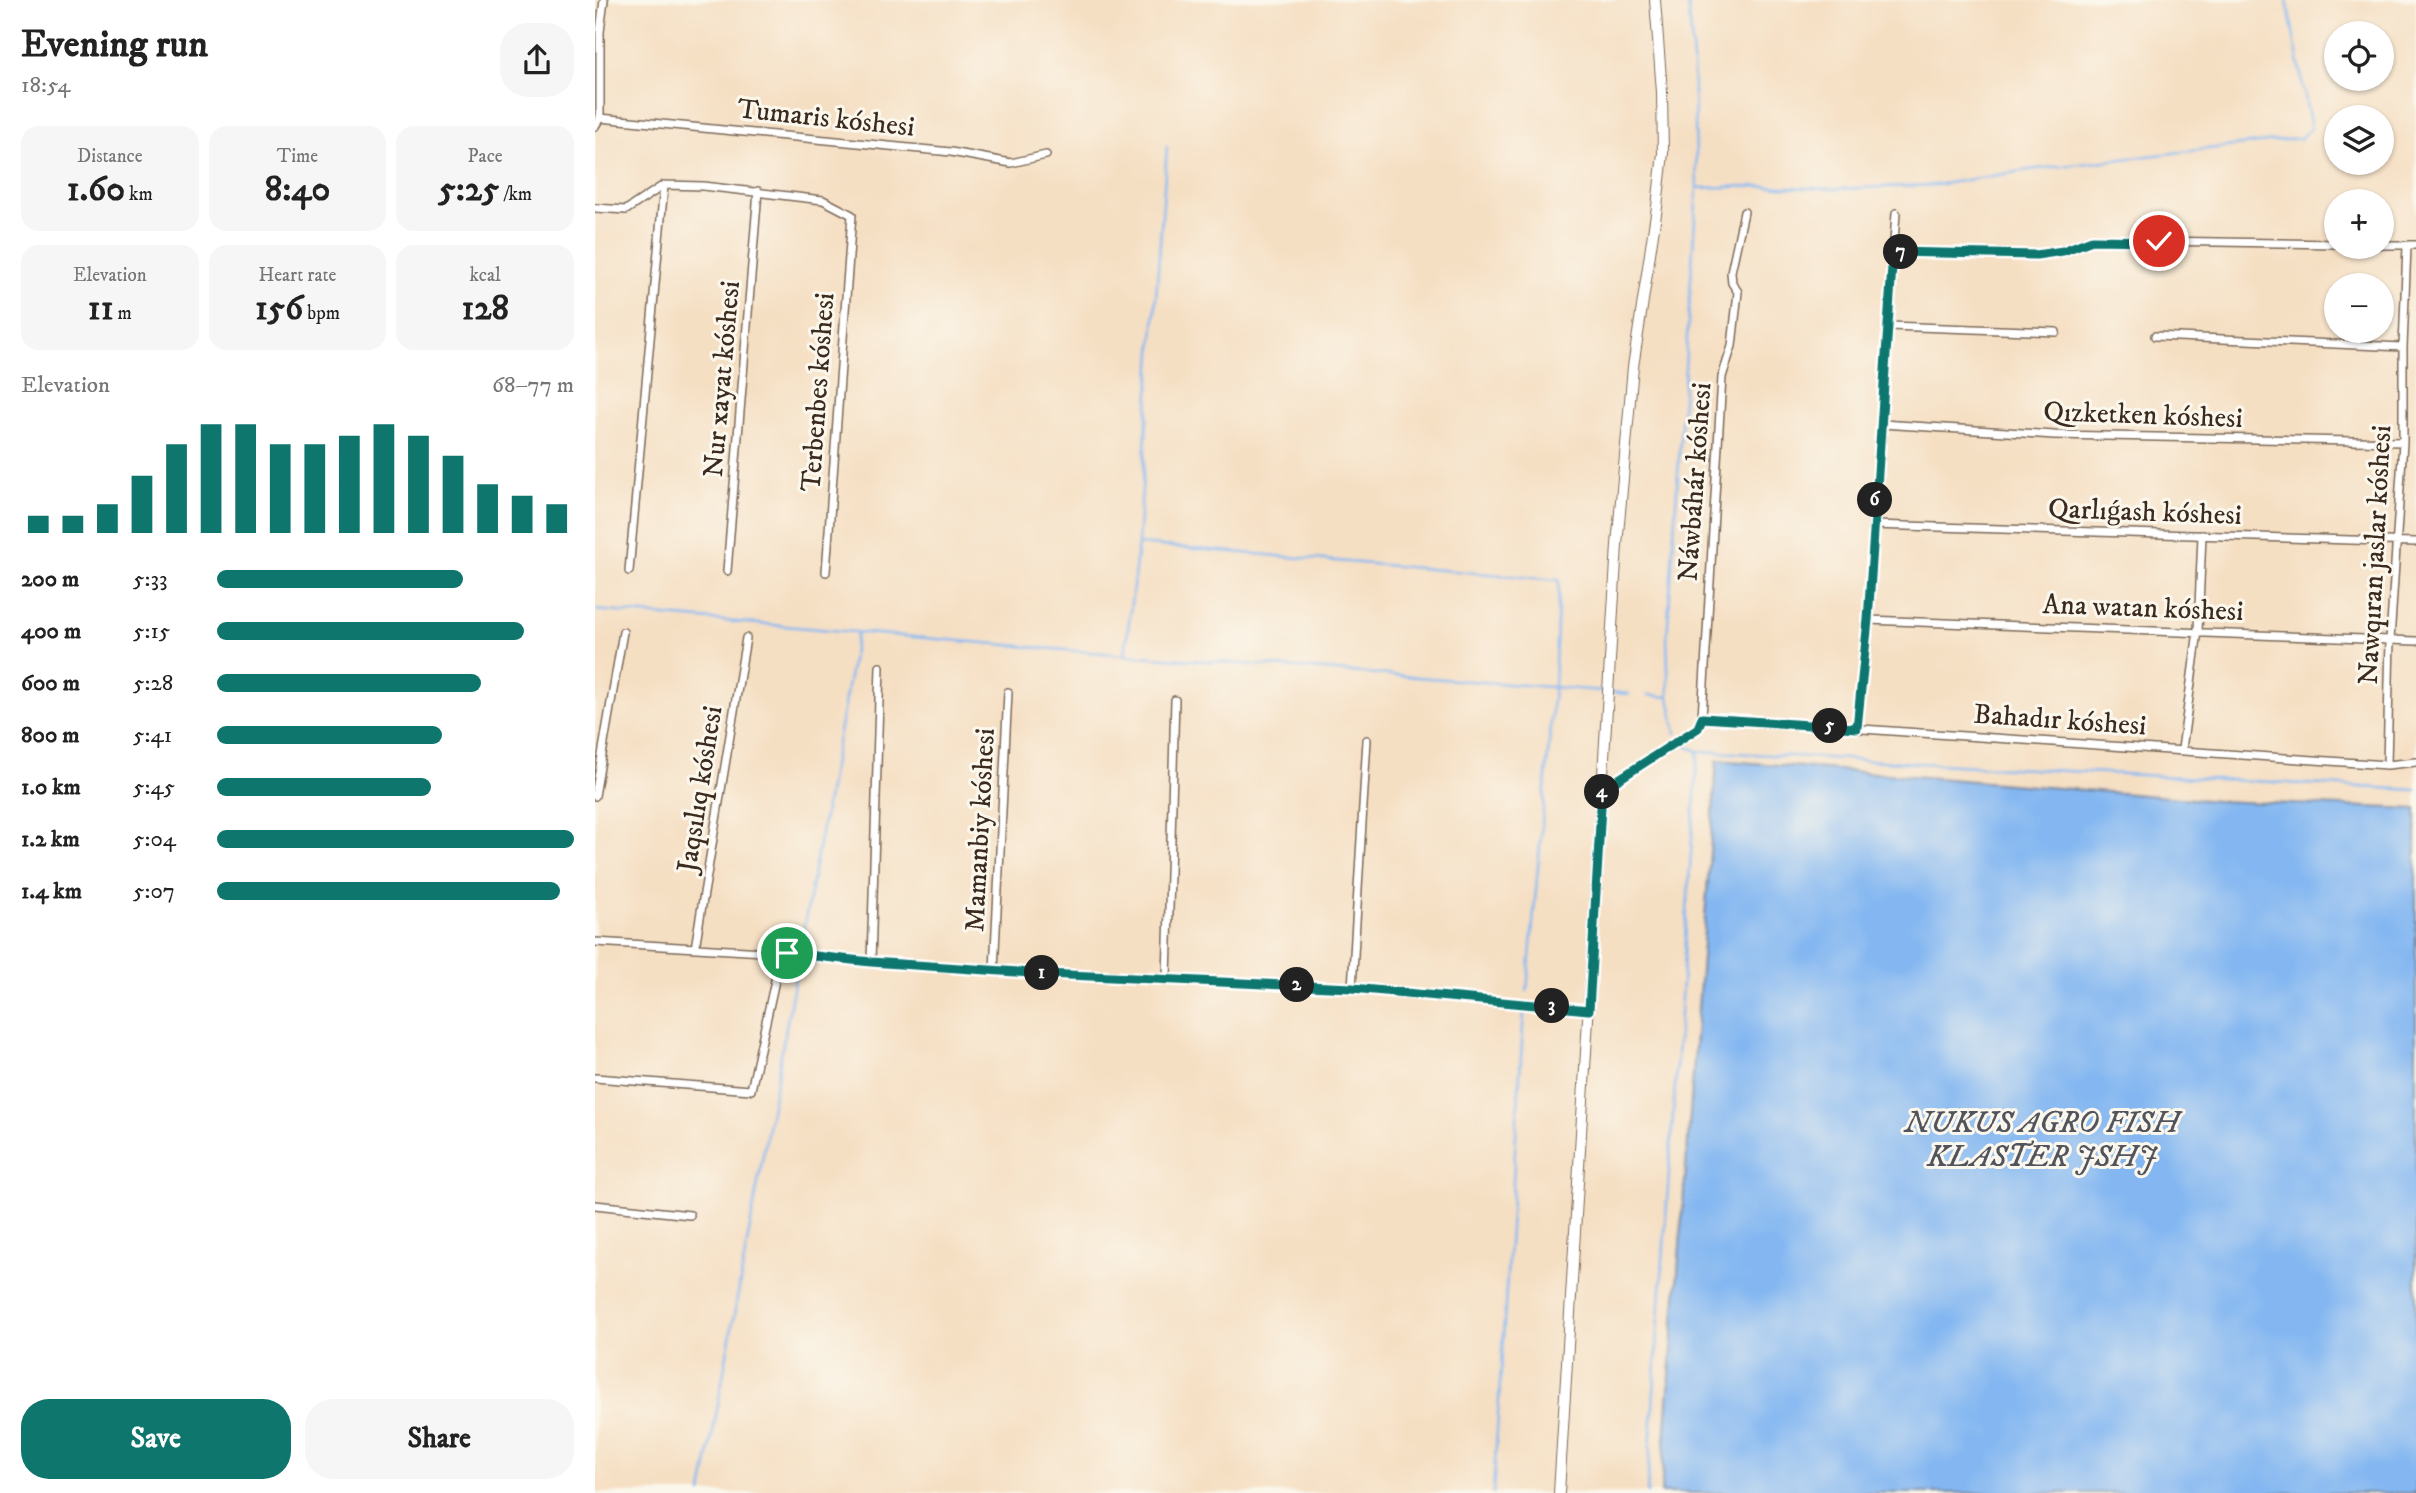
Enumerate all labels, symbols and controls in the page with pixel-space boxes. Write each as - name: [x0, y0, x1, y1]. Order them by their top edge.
- text: Evening run: [21, 21, 208, 69]
- map controls: [2324, 21, 2394, 343]
- button: locate: [2324, 21, 2394, 91]
- button: share: [500, 23, 574, 97]
- text: 18:54: [21, 71, 70, 100]
- street label: Tumaris kóshesi: [736, 91, 916, 145]
- button: layers: [2324, 105, 2394, 175]
- text: Distance: [77, 145, 143, 168]
- text: Time: [277, 145, 318, 168]
- text: Pace: [468, 145, 503, 168]
- text: 1.60: [67, 168, 125, 212]
- text: 8:40: [265, 168, 330, 212]
- text: 5:25: [438, 168, 499, 212]
- text: km: [125, 183, 153, 206]
- text: /km: [499, 183, 532, 206]
- button: +: [2324, 189, 2394, 259]
- pin: [2129, 211, 2189, 271]
- icon: check: [2140, 222, 2178, 260]
- pin: 7: [1883, 234, 1919, 270]
- text: 7: [1895, 240, 1906, 263]
- text: Elevation: [73, 264, 147, 287]
- text: Heart rate: [259, 264, 336, 287]
- text: kcal: [470, 264, 501, 287]
- button: −: [2324, 273, 2394, 343]
- street label: Nur xayat kóshesi: [696, 279, 748, 479]
- text: 11: [88, 287, 114, 331]
- text: 156: [255, 287, 303, 331]
- text: 128: [461, 287, 509, 331]
- street label: Terbenbes kóshesi: [794, 291, 842, 493]
- text: m: [114, 302, 132, 325]
- text: bpm: [303, 302, 340, 325]
- text: Elevation: [21, 371, 110, 400]
- text: 68–77 m: [492, 371, 574, 400]
- street label: Náwbáhár kóshesi: [1671, 381, 1719, 583]
- street label: Qızketken kóshesi: [2043, 394, 2243, 436]
- street label: Nawqıran jaslar kóshesi: [2351, 424, 2399, 686]
- pin: 6: [1857, 482, 1893, 518]
- text: 6: [1870, 488, 1879, 511]
- street label: Qarlıǵash kóshesi: [2048, 491, 2242, 533]
- text: 200 m: [21, 565, 79, 594]
- text: 5:33: [133, 565, 168, 594]
- street label: Ana watan kóshesi: [2042, 587, 2244, 629]
- text: 400 m: [21, 617, 81, 646]
- text: 5:15: [133, 617, 170, 646]
- text: 600 m: [21, 669, 80, 698]
- text: 5:28: [133, 669, 173, 698]
- street label: Bahadır kóshesi: [1972, 697, 2148, 743]
- street label: Jaqsılıq kóshesi: [669, 703, 730, 878]
- pin: 5: [1813, 708, 1847, 744]
- text: 5: [1825, 714, 1834, 737]
- text: 800 m: [21, 721, 79, 750]
- text: 5:41: [133, 721, 172, 750]
- street label: Mamanbiy kóshesi: [957, 727, 1003, 933]
- text: 1.0 km: [21, 773, 81, 802]
- text: 5:45: [133, 773, 175, 802]
- pin: 4: [1585, 774, 1619, 810]
- text: 4: [1596, 780, 1607, 803]
- text: 1.2 km: [21, 825, 80, 854]
- text: 5:04: [133, 825, 176, 854]
- text: 1.4 km: [21, 877, 82, 906]
- text: 5:07: [133, 877, 175, 906]
- pin: [757, 923, 817, 983]
- icon: arrive: [768, 934, 806, 972]
- pin: 1: [1025, 956, 1059, 990]
- text: 1: [1038, 961, 1045, 984]
- pin: 2: [1279, 968, 1315, 1002]
- text: 2: [1292, 973, 1301, 996]
- pin: 3: [1535, 988, 1569, 1024]
- text: 3: [1548, 994, 1555, 1017]
- water label: NUKUS AGRO FISH KLASTER JSHJ: [1903, 1105, 2183, 1176]
- button: Save: [21, 1399, 291, 1479]
- button: Share: [305, 1399, 574, 1479]

